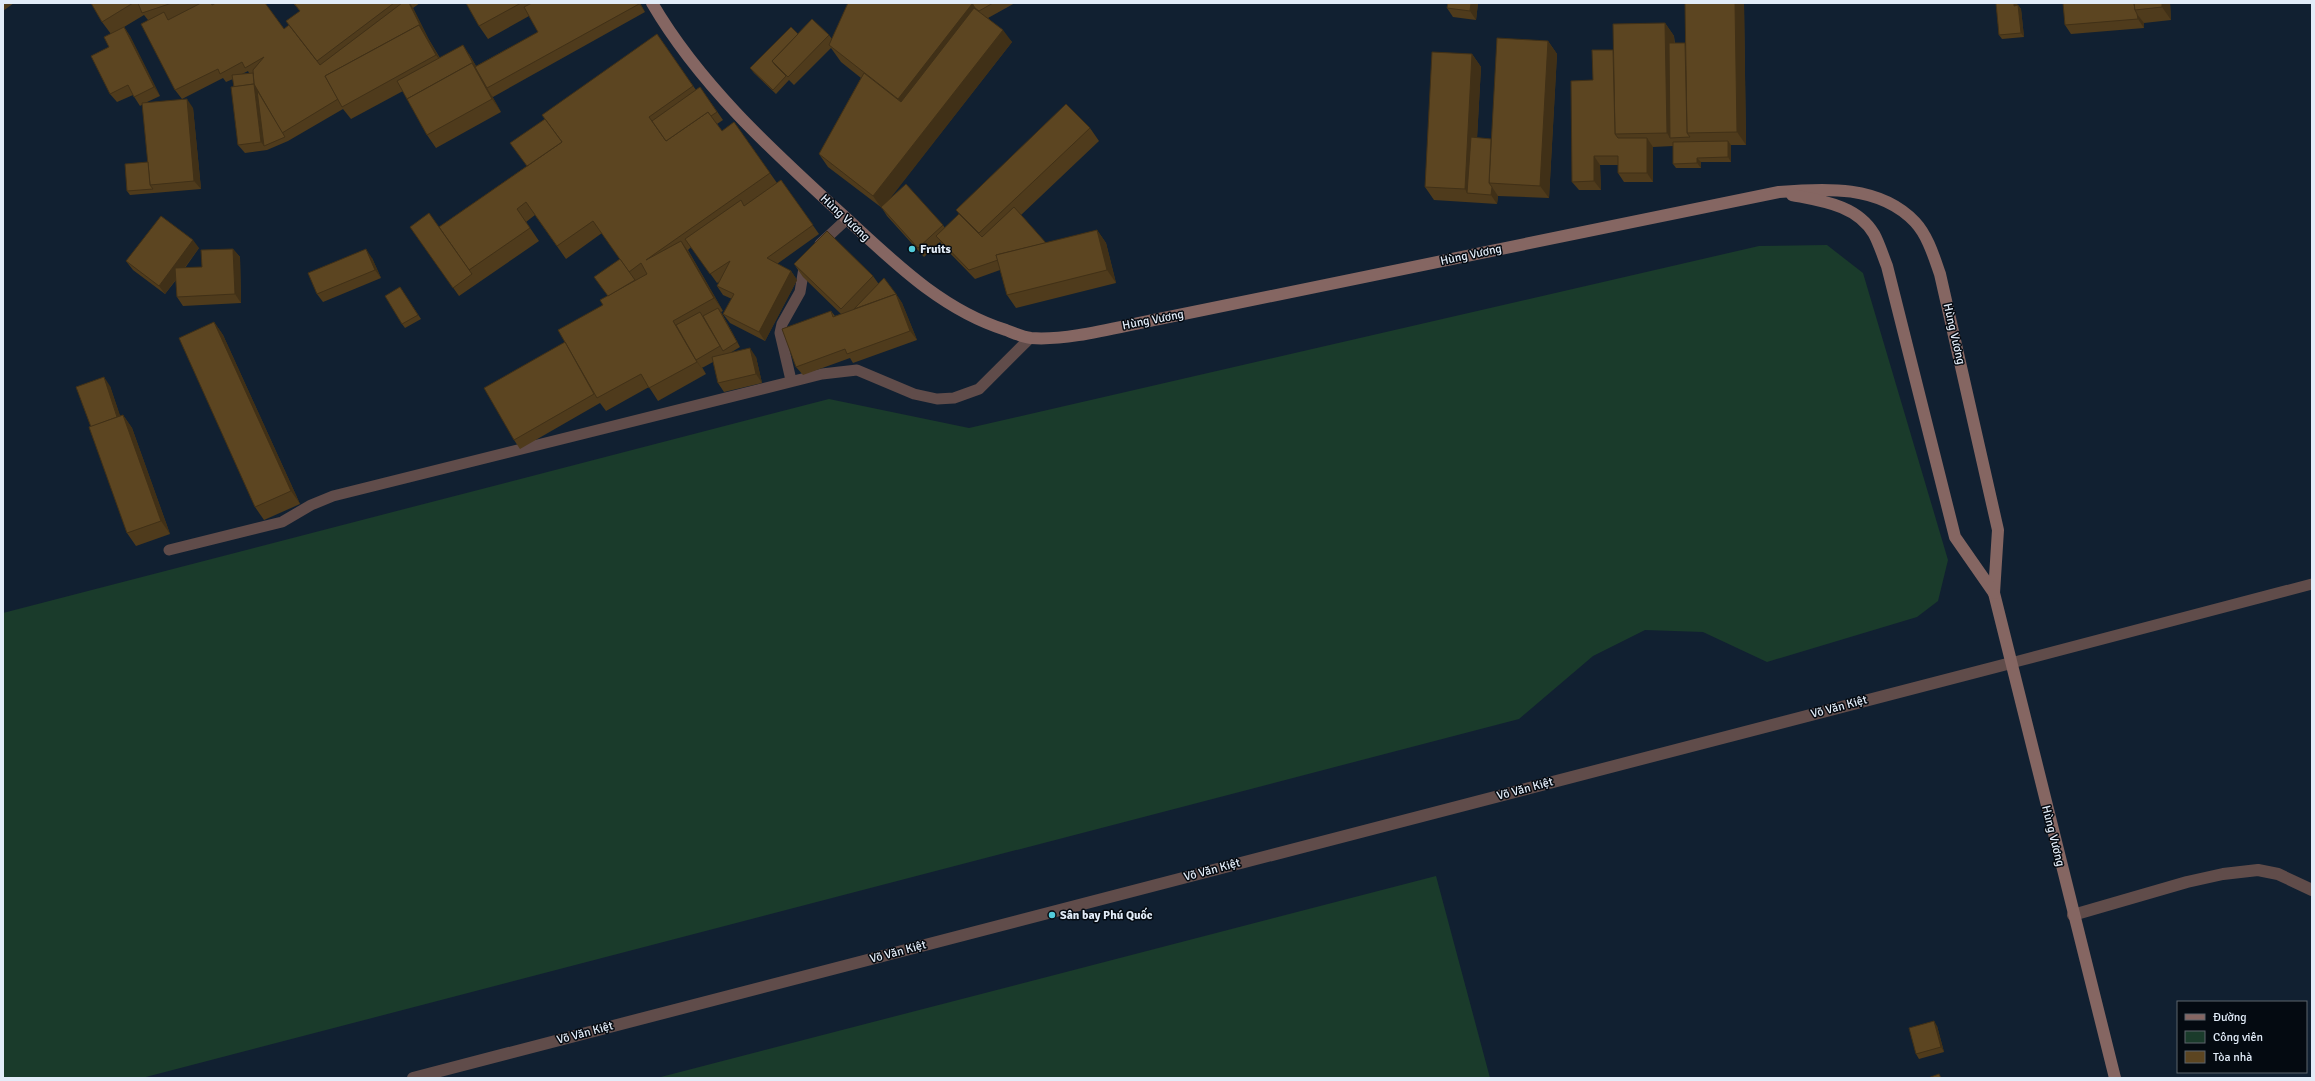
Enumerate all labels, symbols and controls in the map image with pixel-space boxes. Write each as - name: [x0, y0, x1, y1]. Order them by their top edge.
- street label: Hùng Vương: [817, 191, 873, 245]
- street label: Hùng Vương: [1439, 241, 1503, 269]
- place label: Fruits: [920, 242, 951, 257]
- marker: Fruits: [907, 244, 917, 254]
- street label: Hùng Vương: [1940, 302, 1968, 366]
- street label: Hùng Vương: [1121, 307, 1185, 333]
- street label: Võ Văn Kiệt: [1809, 692, 1869, 722]
- street label: Võ Văn Kiệt: [1495, 774, 1555, 804]
- street label: Hùng Vương: [2038, 804, 2068, 868]
- street label: Võ Văn Kiệt: [1182, 855, 1242, 885]
- place label: Sân bay Phú Quốc: [1060, 907, 1153, 923]
- marker: Sân bay Phú Quốc: [1047, 910, 1057, 920]
- street label: Võ Văn Kiệt: [868, 937, 928, 967]
- legend: [2177, 1001, 2307, 1073]
- text: Đường: [2213, 1010, 2247, 1025]
- street label: Võ Văn Kiệt: [555, 1018, 615, 1048]
- text: Công viên: [2213, 1030, 2263, 1045]
- text: Tòa nhà: [2213, 1050, 2252, 1065]

